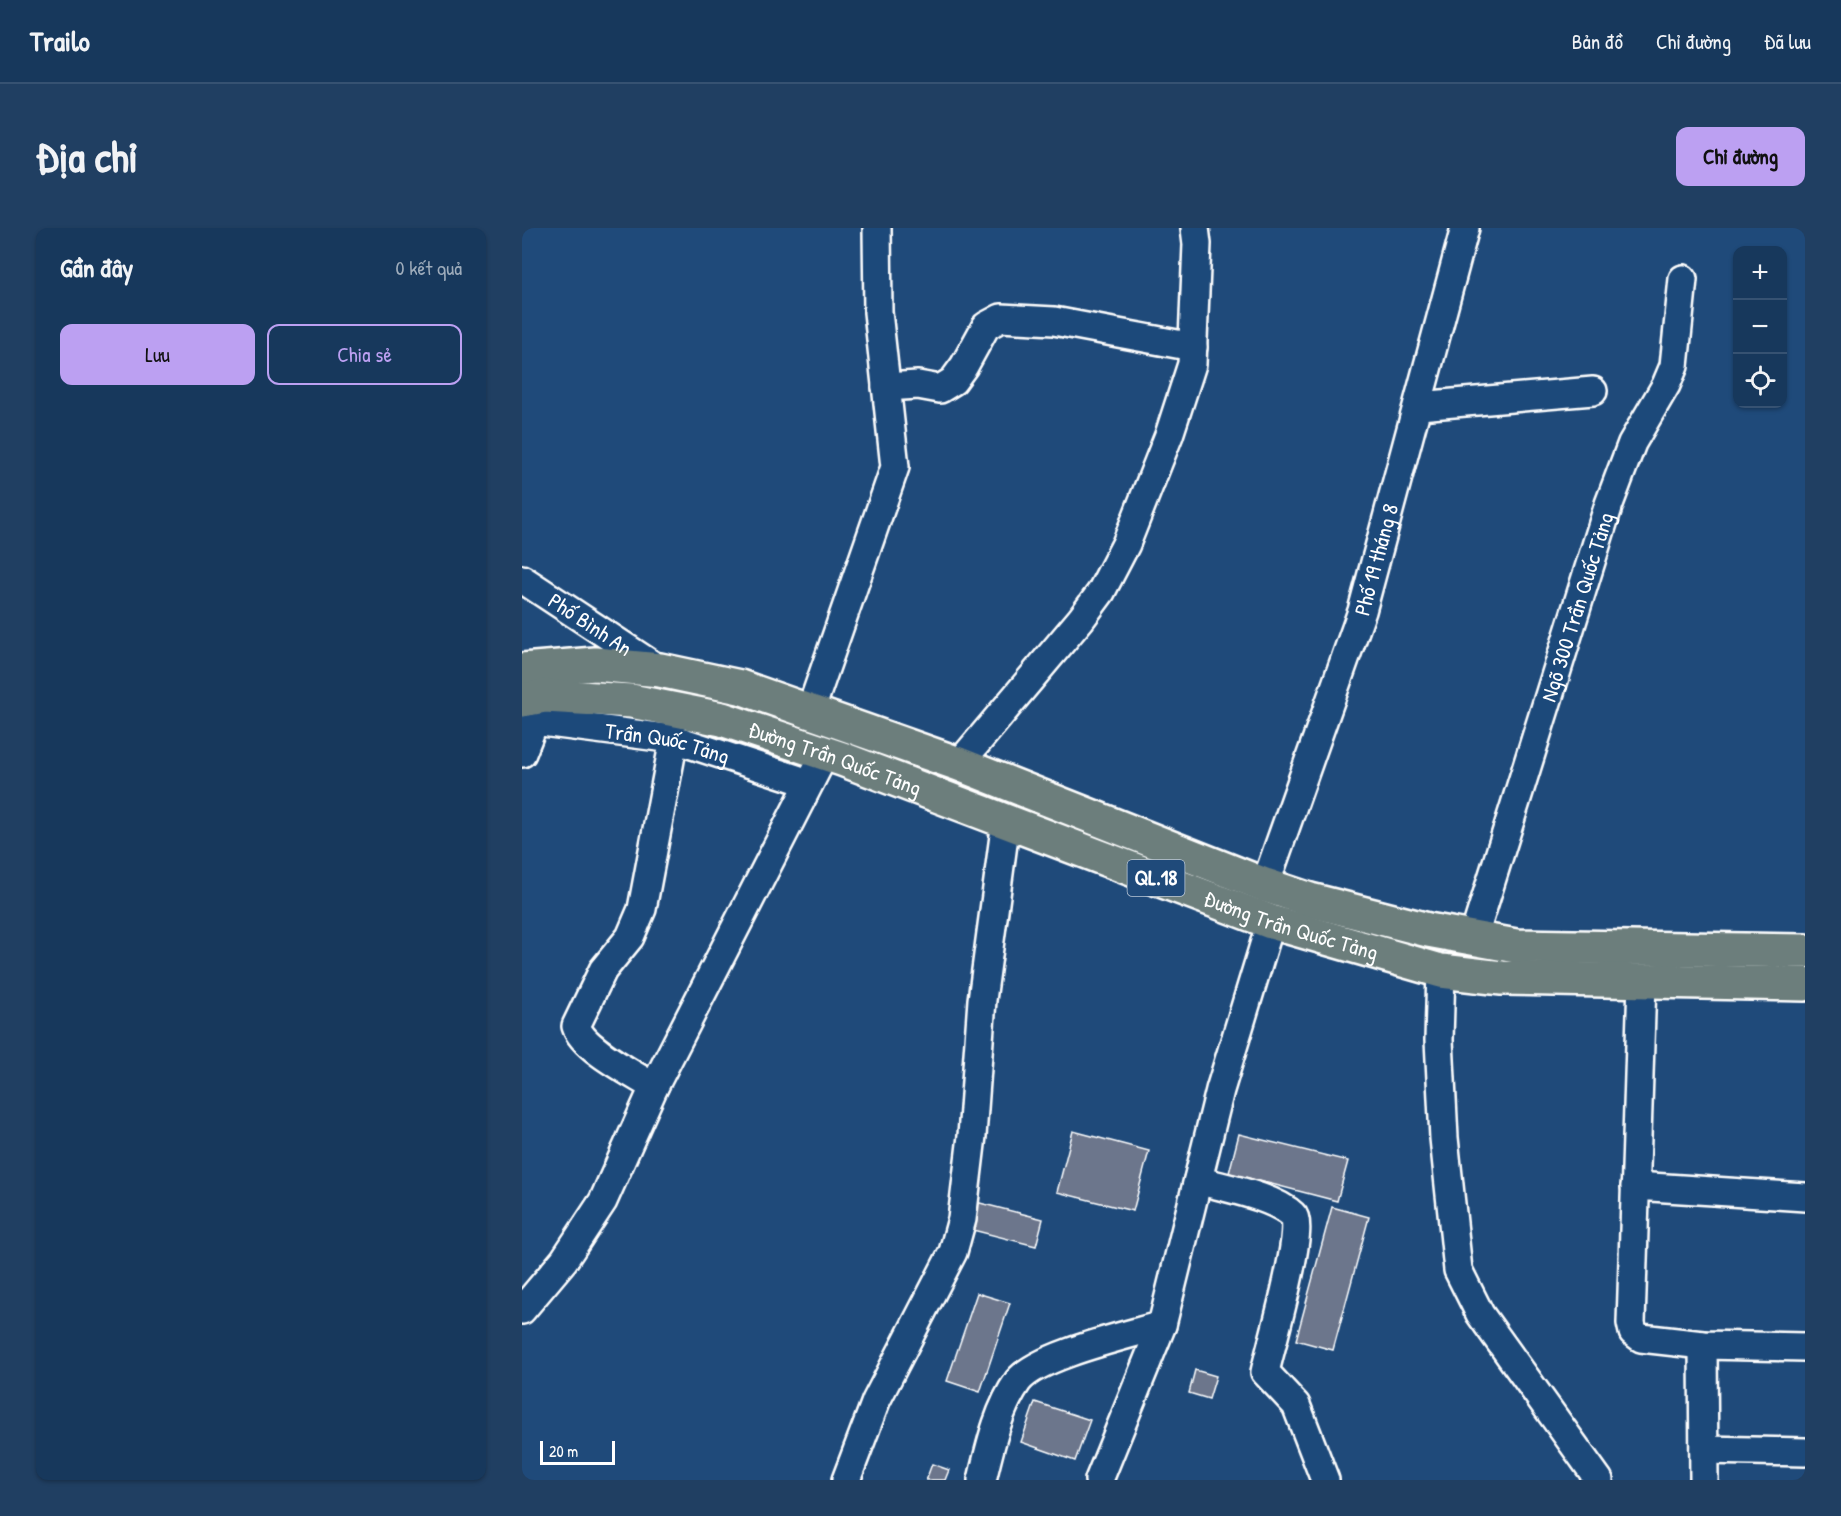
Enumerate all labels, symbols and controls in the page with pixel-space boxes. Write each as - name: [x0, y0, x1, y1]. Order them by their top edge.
- text: Trailo: [30, 22, 90, 60]
- text: Bản đồ: [1572, 27, 1623, 56]
- text: Chỉ đường: [1656, 27, 1731, 56]
- text: Đã lưu: [1764, 27, 1811, 56]
- button: Chỉ đường: [1676, 127, 1805, 186]
- text: Địa chỉ: [36, 128, 138, 185]
- map controls: [1733, 246, 1787, 408]
- button: +: [1733, 246, 1787, 300]
- text: Gần đây: [60, 250, 133, 285]
- text: 0 kết quả: [396, 254, 462, 281]
- button: −: [1733, 300, 1787, 354]
- button: Lưu: [60, 324, 255, 385]
- button: Chia sẻ: [267, 324, 462, 385]
- button: locate: [1733, 354, 1787, 408]
- street label: Phố 19 tháng 8: [1346, 500, 1405, 619]
- street label: Ngõ 300 Trần Quốc Tảng: [1533, 508, 1621, 705]
- street label: Phố Bình An: [543, 586, 638, 663]
- street label: Đường Trần Quốc Tảng: [745, 714, 926, 803]
- street label: Trần Quốc Tảng: [603, 715, 733, 771]
- road number: QL.18: [1128, 860, 1184, 896]
- street label: Đường Trần Quốc Tảng: [1200, 883, 1382, 967]
- scale bar: [540, 1438, 615, 1466]
- text: 20 m: [549, 1440, 578, 1462]

